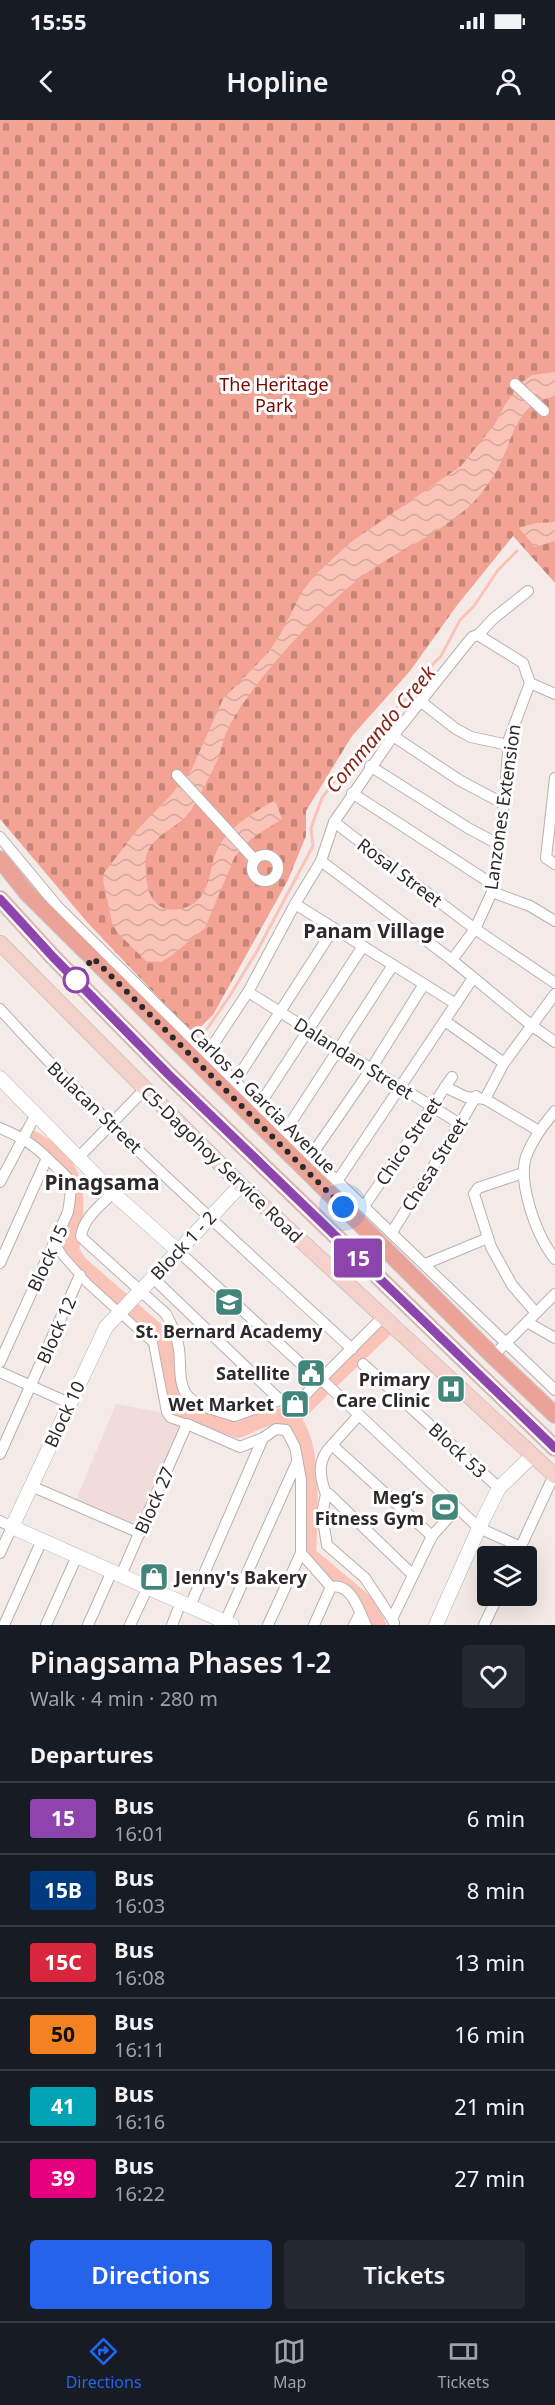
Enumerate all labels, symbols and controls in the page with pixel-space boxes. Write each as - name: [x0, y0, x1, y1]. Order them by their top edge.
- text: 15:55: [30, 6, 87, 36]
- text: Hopline: [226, 63, 329, 100]
- icon: back: [30, 65, 63, 98]
- icon: person: [492, 65, 525, 98]
- park label: The Heritage Park: [219, 372, 329, 417]
- water label: Commando Creek: [319, 659, 442, 798]
- street label: Lanzones Extension: [478, 723, 526, 891]
- street label: Rosal Street: [353, 832, 448, 912]
- district label: Panam Village: [303, 917, 445, 944]
- unlabelled marker: [63, 967, 89, 993]
- street label: Dalandan Street: [290, 1012, 419, 1105]
- street label: Carlos P. Garcia Avenue: [185, 1022, 341, 1178]
- street label: Bulacan Street: [43, 1056, 148, 1158]
- street label: C5-Dagohoy Service Road: [136, 1080, 308, 1248]
- street label: Chico Street: [370, 1092, 447, 1190]
- street label: Chesa Street: [396, 1112, 473, 1215]
- district label: Pinagsama: [45, 1168, 160, 1196]
- your location: [328, 1192, 358, 1222]
- street label: Block 1 - 2: [145, 1205, 221, 1285]
- street label: Block 15: [21, 1221, 73, 1295]
- line badge: 15: [331, 1238, 385, 1278]
- text: 15: [346, 1244, 370, 1272]
- school or university icon: St. Bernard Academy: [213, 1286, 245, 1318]
- street label: Block 12: [31, 1293, 81, 1367]
- place label: St. Bernard Academy: [136, 1319, 323, 1343]
- public building icon: Satellite: [295, 1357, 327, 1389]
- place label: Satellite: [216, 1361, 290, 1385]
- place label: Primary Care Clinic: [336, 1367, 431, 1412]
- hospital icon: Primary Care Clinic: [435, 1373, 467, 1405]
- street label: Block 10: [38, 1377, 90, 1451]
- shop icon: Wet Market: [279, 1388, 311, 1420]
- place label: Wet Market: [168, 1392, 274, 1416]
- street label: Block 53: [424, 1417, 492, 1483]
- street label: Block 27: [129, 1463, 179, 1537]
- place label: Meg’s Fitness Gym: [315, 1485, 424, 1530]
- sports icon: Meg’s Fitness Gym: [429, 1491, 461, 1523]
- map controls: [477, 1546, 537, 1606]
- button: layers: [477, 1546, 537, 1606]
- shop icon: Jenny's Bakery: [138, 1561, 170, 1593]
- place label: Jenny's Bakery: [173, 1565, 308, 1589]
- text: Pinagsama Phases 1-2: [30, 1643, 331, 1681]
- button: heart: [462, 1645, 525, 1708]
- text: Walk · 4 min · 280 m: [30, 1685, 218, 1712]
- text: Departures: [30, 1739, 154, 1769]
- text: Bus: [114, 1790, 154, 1820]
- text: 6 min: [467, 1803, 525, 1833]
- text: 15: [51, 1804, 75, 1832]
- text: 16:01: [114, 1820, 165, 1847]
- text: Bus: [114, 1862, 154, 1892]
- text: 8 min: [467, 1875, 525, 1905]
- text: 15B: [44, 1876, 82, 1904]
- text: 16:03: [114, 1892, 165, 1919]
- text: Bus: [114, 1934, 154, 1964]
- text: 13 min: [454, 1947, 525, 1977]
- text: 15C: [44, 1948, 82, 1976]
- text: 16:08: [114, 1964, 165, 1991]
- text: Bus: [114, 2006, 154, 2036]
- text: 16 min: [454, 2019, 525, 2049]
- text: 50: [51, 2020, 75, 2048]
- text: 16:11: [114, 2036, 165, 2063]
- text: Bus: [114, 2078, 154, 2108]
- text: 21 min: [454, 2091, 525, 2121]
- text: 41: [51, 2092, 75, 2120]
- text: 16:16: [114, 2108, 165, 2135]
- text: Bus: [114, 2150, 154, 2180]
- text: 27 min: [454, 2163, 525, 2193]
- text: 39: [51, 2164, 75, 2192]
- text: 16:22: [114, 2180, 165, 2207]
- button: Directions: [30, 2240, 272, 2309]
- button: Tickets: [284, 2240, 525, 2309]
- tab: Directions: [66, 2335, 142, 2393]
- tab: Map: [273, 2335, 306, 2393]
- tab: Tickets: [438, 2335, 489, 2393]

